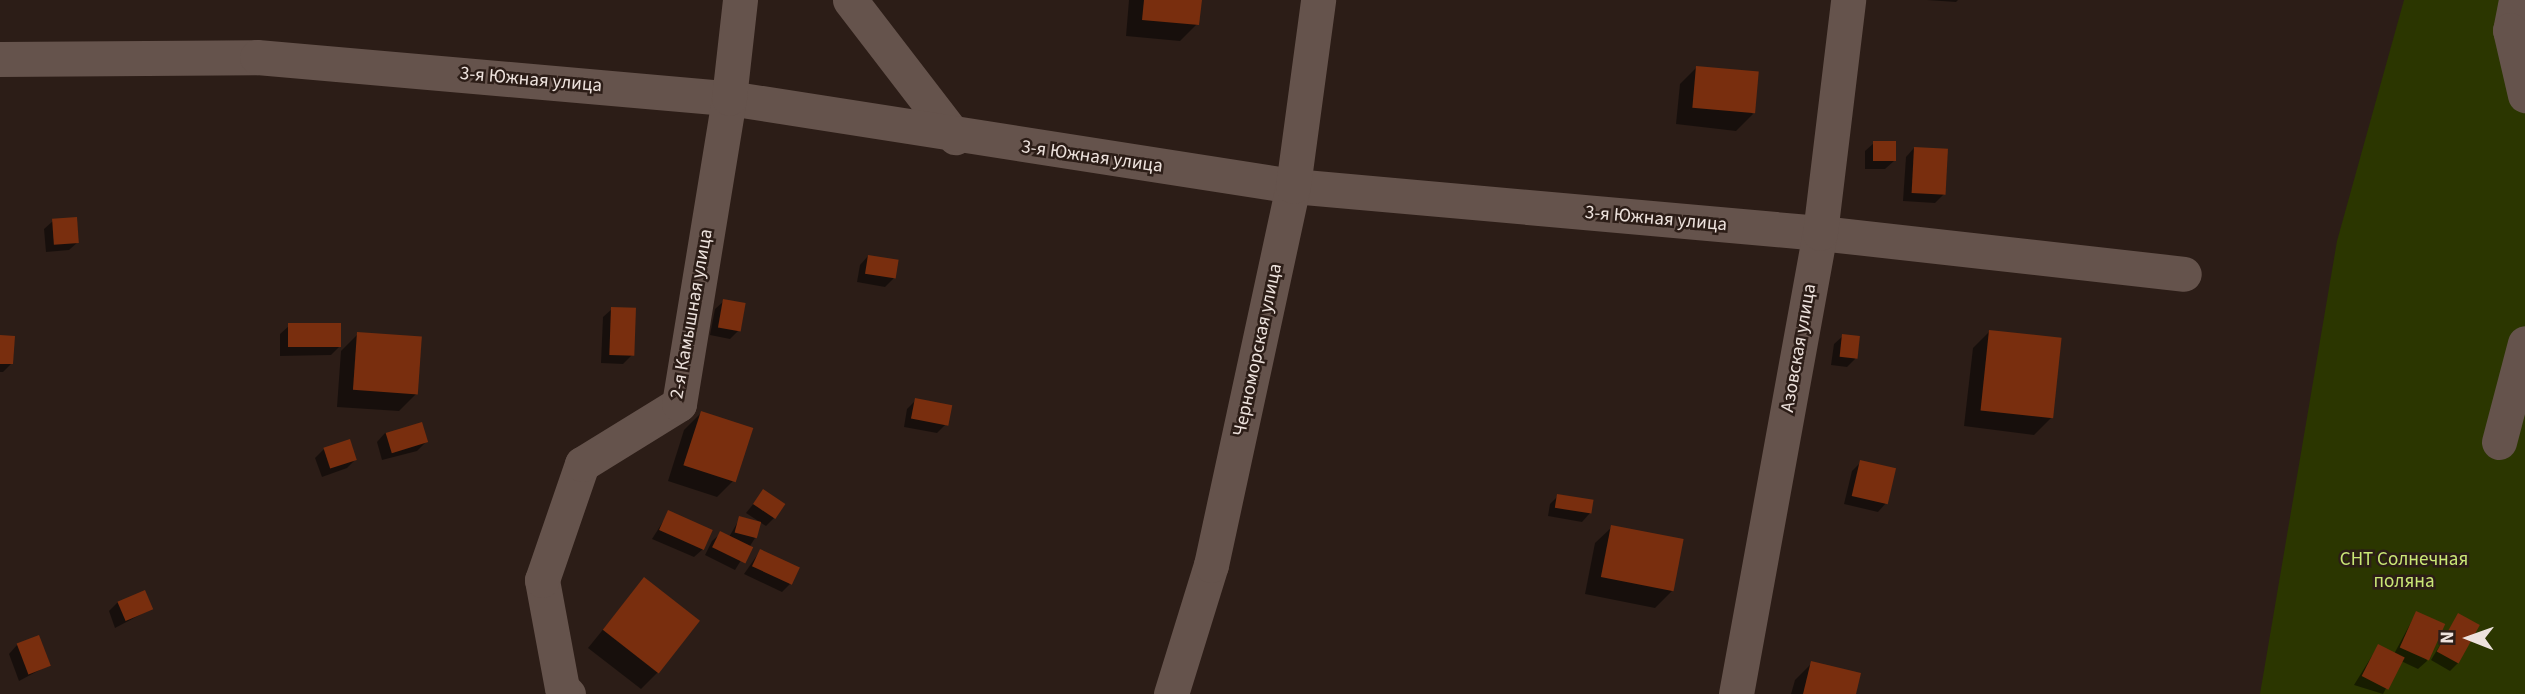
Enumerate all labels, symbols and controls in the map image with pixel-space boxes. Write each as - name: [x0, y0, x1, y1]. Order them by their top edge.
- street label: 3-я Южная улица: [459, 62, 603, 98]
- street label: 3-я Южная улица: [1020, 136, 1164, 178]
- street label: 3-я Южная улица: [1584, 201, 1728, 237]
- street label: 2-я Камышная улица: [666, 227, 718, 401]
- street label: Черноморская улица: [1229, 262, 1287, 438]
- street label: Азовская улица: [1776, 282, 1822, 414]
- park label: СНТ Солнечная поляна: [2340, 549, 2468, 593]
- north arrow: [2434, 603, 2504, 673]
- text: N: [2434, 631, 2461, 644]

